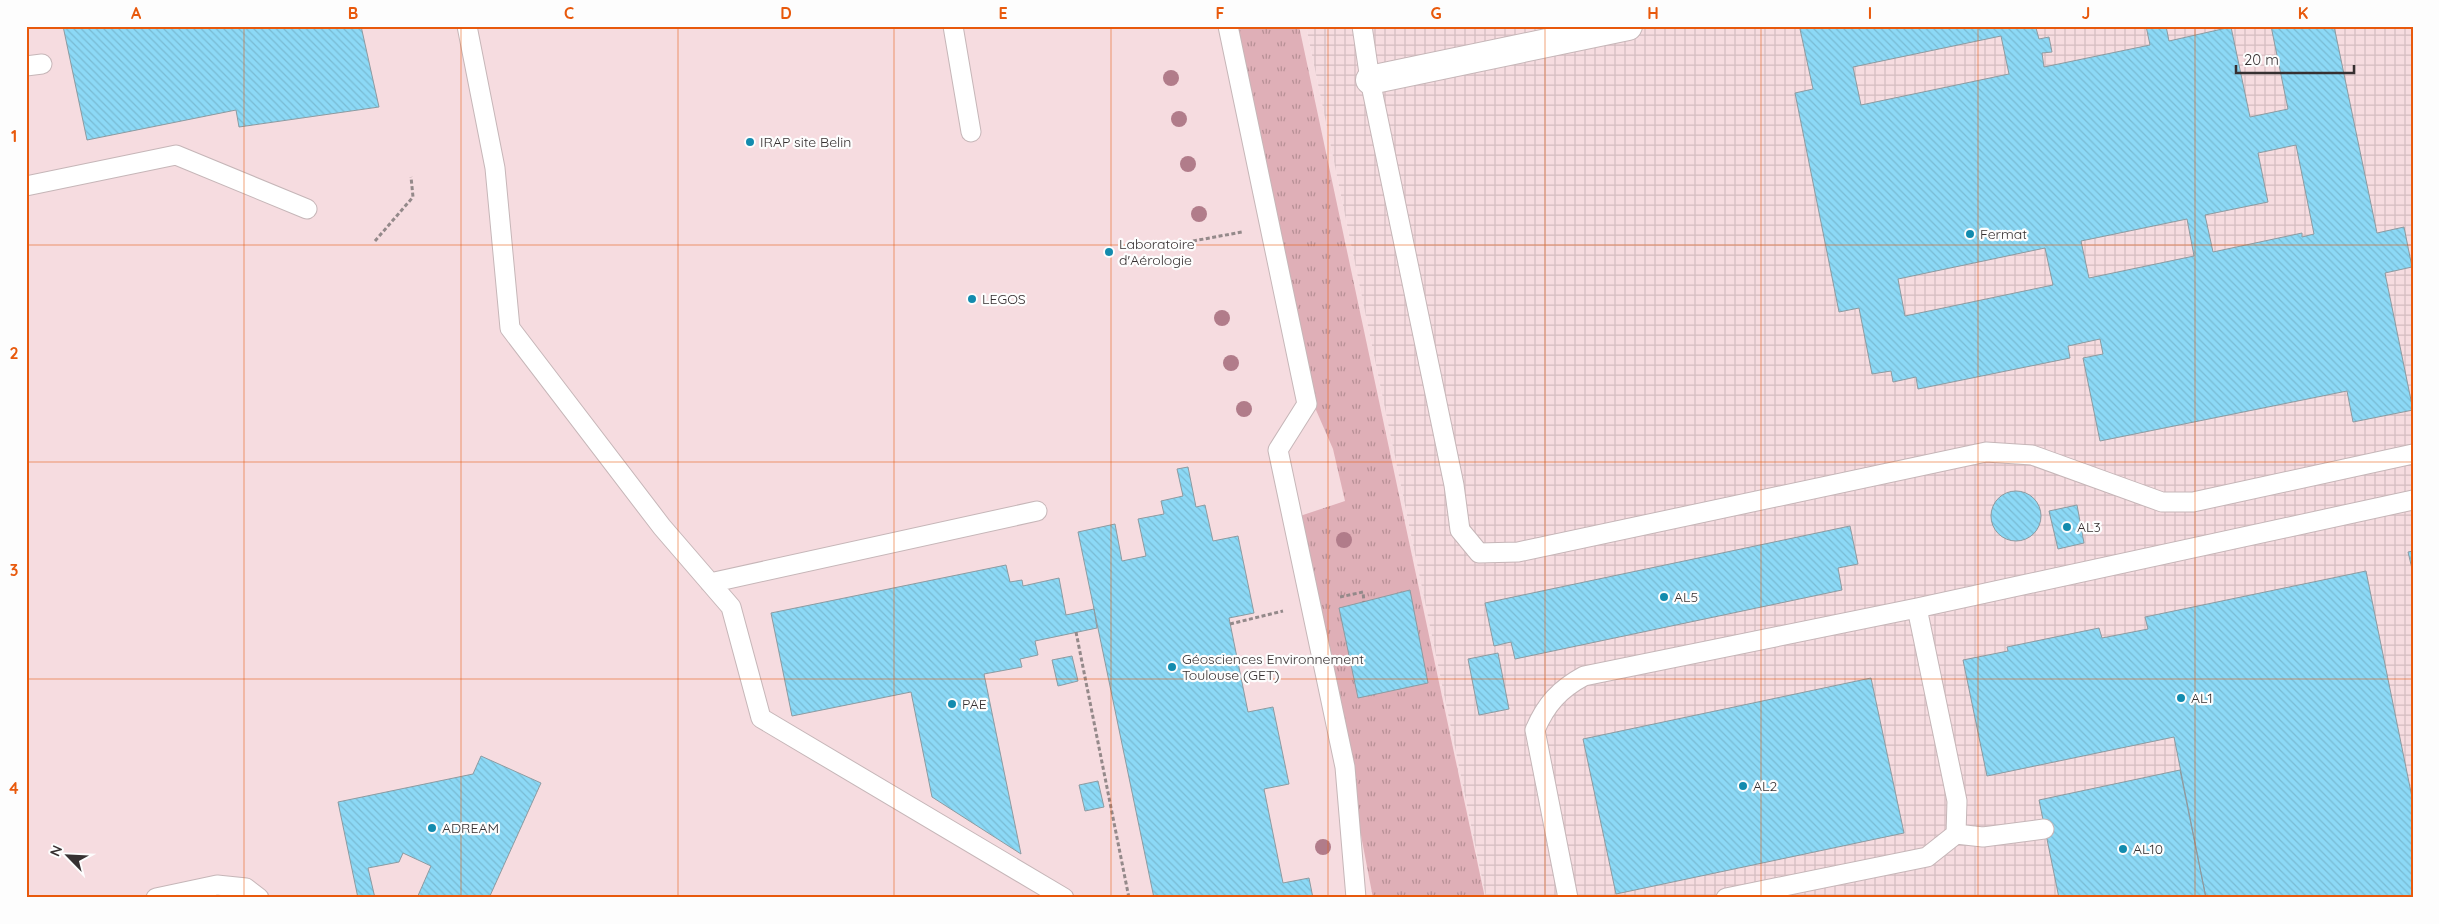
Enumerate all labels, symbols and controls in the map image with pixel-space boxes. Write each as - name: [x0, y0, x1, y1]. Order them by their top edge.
- text: A: [131, 3, 142, 23]
- text: B: [348, 3, 358, 23]
- text: C: [564, 3, 574, 23]
- text: D: [780, 3, 792, 23]
- text: E: [998, 3, 1008, 23]
- text: F: [1216, 3, 1225, 23]
- text: G: [1430, 3, 1442, 23]
- text: H: [1647, 3, 1659, 23]
- text: I: [1868, 3, 1872, 23]
- text: J: [2082, 3, 2090, 23]
- text: K: [2298, 3, 2308, 23]
- scale bar: [2236, 42, 2354, 74]
- text: 20 m: [2244, 50, 2279, 69]
- text: 1: [11, 126, 17, 146]
- place label: IRAP site Belin: [760, 133, 851, 151]
- marker: IRAP site Belin: [744, 136, 756, 148]
- place label: Fermat: [1980, 225, 2027, 243]
- marker: Fermat: [1964, 228, 1976, 240]
- place label: Laboratoire d'Aérologie: [1119, 235, 1195, 269]
- marker: Laboratoire d'Aérologie: [1103, 246, 1115, 258]
- place label: LEGOS: [982, 290, 1026, 308]
- marker: LEGOS: [966, 293, 978, 305]
- text: 2: [9, 343, 19, 363]
- place label: AL3: [2077, 518, 2101, 536]
- marker: AL3: [2061, 521, 2073, 533]
- text: 3: [10, 560, 18, 580]
- place label: AL5: [1674, 588, 1698, 606]
- marker: AL5: [1658, 591, 1670, 603]
- place label: Géosciences Environnement Toulouse (GET): [1182, 650, 1364, 684]
- marker: Géosciences Environnement Toulouse (GET): [1166, 661, 1178, 673]
- place label: AL1: [2191, 689, 2213, 707]
- marker: AL1: [2175, 692, 2187, 704]
- place label: PAE: [962, 695, 987, 713]
- marker: PAE: [946, 698, 958, 710]
- place label: AL2: [1753, 777, 1778, 795]
- text: 4: [9, 778, 19, 798]
- marker: AL2: [1737, 780, 1749, 792]
- place label: ADREAM: [442, 819, 499, 837]
- marker: ADREAM: [426, 822, 438, 834]
- north arrow: [42, 832, 92, 882]
- place label: AL10: [2133, 840, 2163, 858]
- text: N: [46, 842, 66, 859]
- marker: AL10: [2117, 843, 2129, 855]

